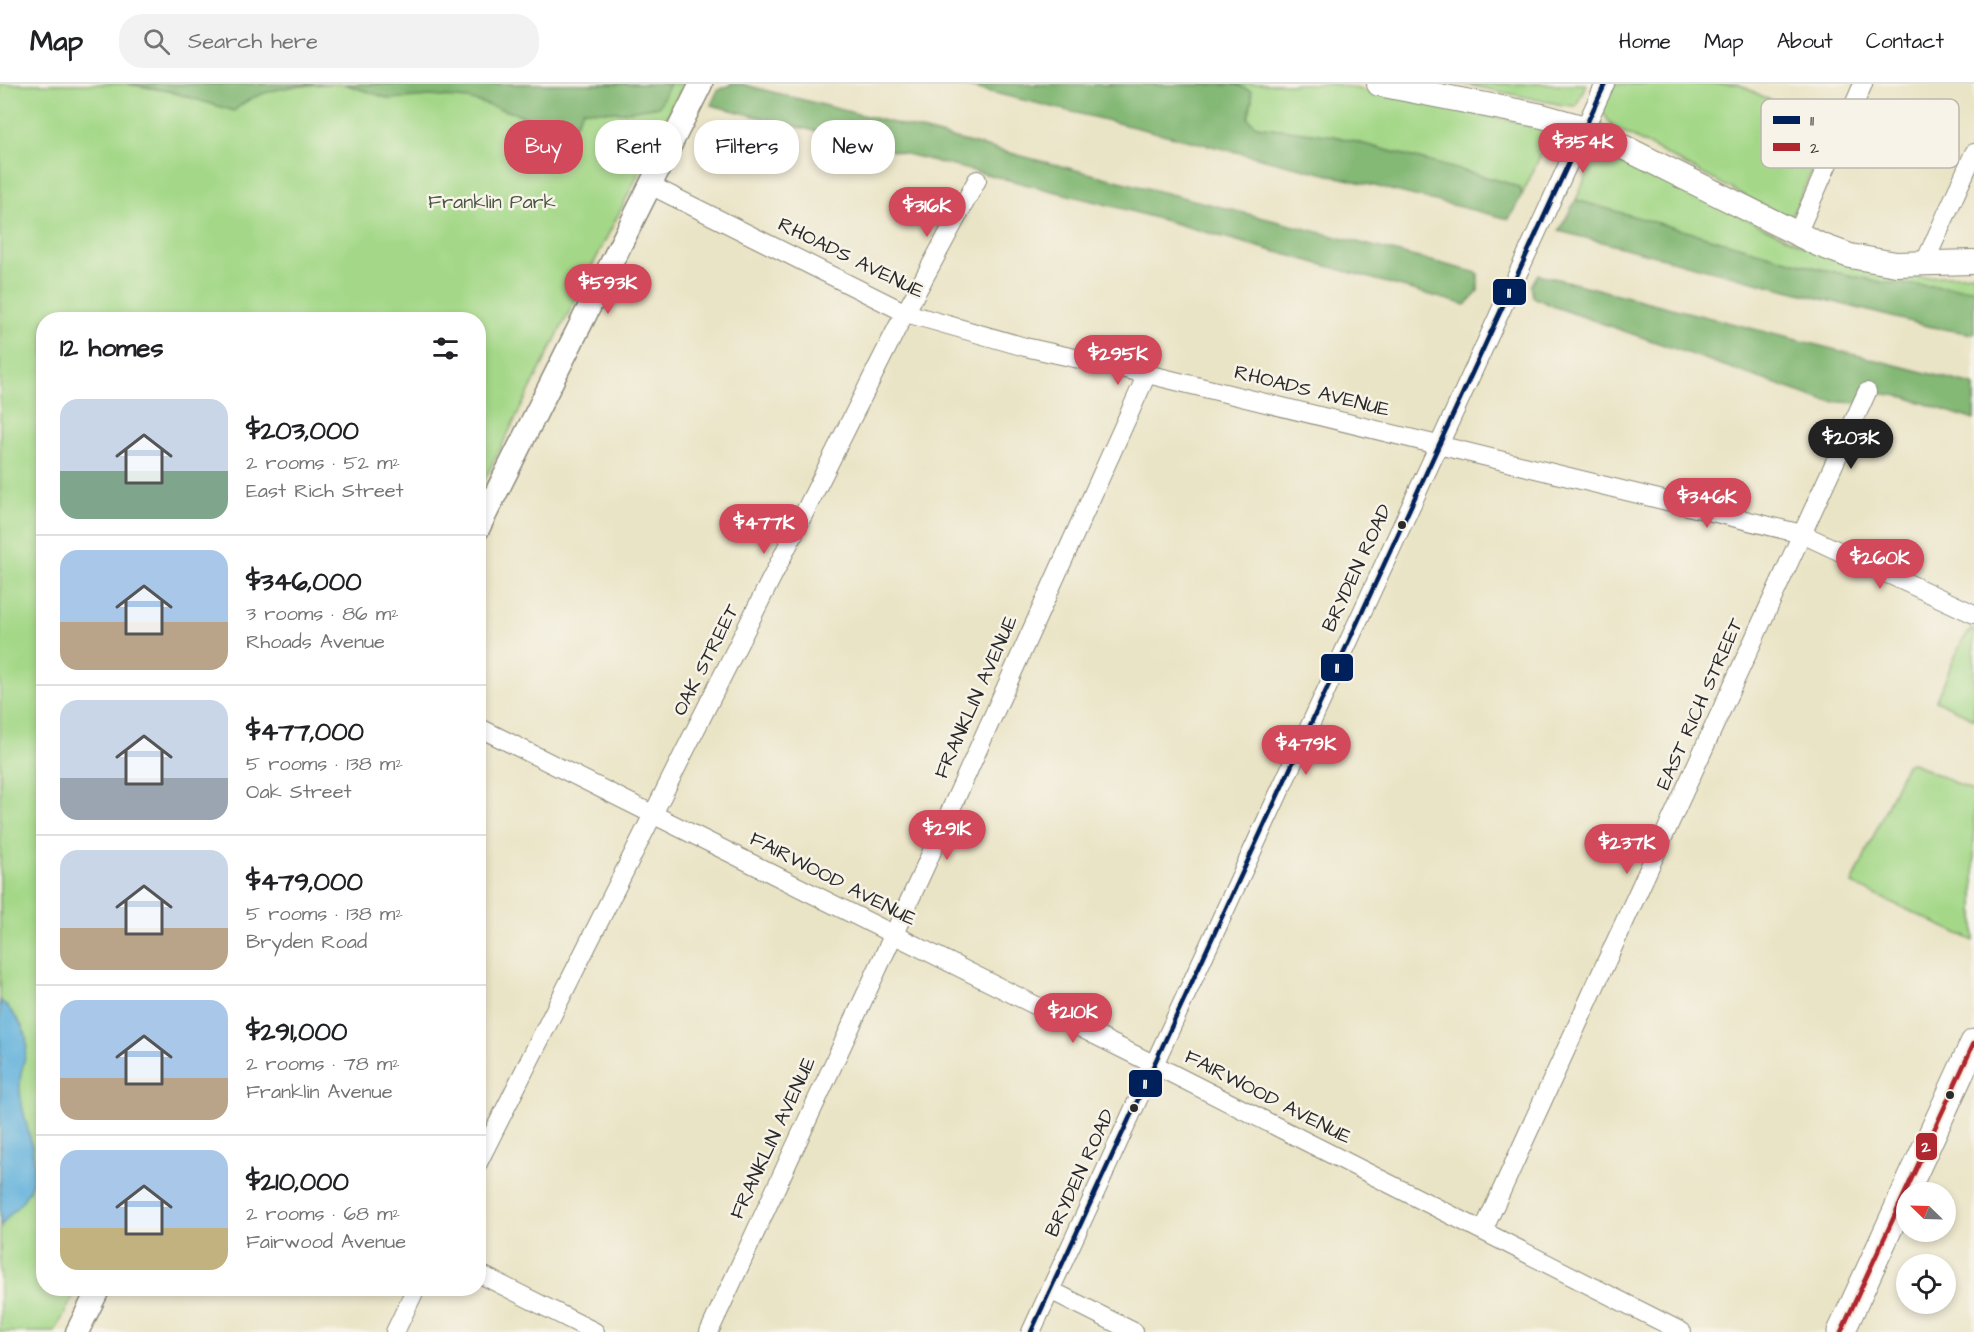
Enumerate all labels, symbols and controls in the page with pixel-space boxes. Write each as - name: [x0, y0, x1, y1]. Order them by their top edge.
- search box: [119, 14, 539, 68]
- text: Map: [30, 22, 83, 61]
- icon: search: [140, 25, 173, 58]
- text: Search here: [188, 26, 318, 57]
- text: Home: [1619, 27, 1671, 56]
- text: Map: [1704, 27, 1744, 56]
- text: About: [1777, 27, 1833, 56]
- text: Contact: [1866, 27, 1944, 56]
- legend: [1761, 99, 1959, 168]
- text: 11: [1810, 110, 1814, 132]
- chip: Buy: [504, 120, 583, 174]
- chip: Rent: [595, 120, 682, 174]
- chip: Filters: [694, 120, 799, 174]
- chip: New: [811, 120, 895, 174]
- pin: $354K: [1541, 123, 1625, 174]
- text: $354K: [1552, 128, 1614, 156]
- text: 2: [1810, 137, 1819, 159]
- pin: $316K: [885, 187, 969, 238]
- park label: Franklin Park: [428, 188, 556, 216]
- text: $316K: [903, 192, 951, 220]
- street label: RHOADS AVENUE: [773, 211, 929, 306]
- pin: $593K: [566, 264, 650, 315]
- text: $593K: [579, 269, 637, 297]
- line badge: 11: [1492, 278, 1527, 306]
- text: 11: [1507, 282, 1512, 304]
- text: 12 homes: [60, 330, 163, 366]
- icon: filters: [429, 332, 462, 365]
- pin: $295K: [1076, 335, 1160, 386]
- text: $295K: [1088, 340, 1148, 368]
- street label: RHOADS AVENUE: [1231, 358, 1393, 424]
- text: $203,000: [246, 413, 359, 449]
- pin: $203K: [1809, 419, 1893, 470]
- icon: home: [108, 423, 180, 495]
- text: $203K: [1822, 424, 1880, 452]
- text: 2 rooms · 52 m²: [246, 449, 400, 477]
- text: East Rich Street: [246, 477, 404, 505]
- pin: $346K: [1665, 478, 1749, 529]
- text: $346K: [1677, 483, 1737, 511]
- street label: BRYDEN ROAD: [1315, 500, 1399, 636]
- pin: $477K: [722, 504, 806, 555]
- text: $477K: [733, 509, 795, 537]
- unlabelled marker: [1396, 519, 1408, 531]
- pin: $260K: [1838, 539, 1922, 590]
- text: $260K: [1850, 544, 1910, 572]
- text: $346,000: [246, 564, 362, 600]
- icon: home: [108, 574, 180, 646]
- street label: OAK STREET: [666, 599, 746, 721]
- text: 3 rooms · 86 m²: [246, 600, 399, 628]
- street label: FRANKLIN AVENUE: [927, 611, 1025, 783]
- street label: EAST RICH STREET: [1650, 613, 1751, 794]
- text: Rhoads Avenue: [246, 628, 385, 656]
- line badge: 11: [1320, 653, 1354, 682]
- text: 11: [1335, 657, 1340, 679]
- text: $477,000: [246, 714, 364, 750]
- icon: home: [108, 724, 180, 796]
- pin: $479K: [1264, 725, 1348, 776]
- text: $479K: [1276, 730, 1336, 758]
- text: 5 rooms · 138 m²: [246, 750, 403, 778]
- text: Oak Street: [246, 778, 352, 806]
- pin: $291K: [905, 810, 989, 861]
- text: $291K: [923, 815, 971, 843]
- pin: $237K: [1585, 824, 1669, 875]
- street label: FAIRWOOD AVENUE: [745, 825, 921, 933]
- text: $237K: [1598, 829, 1656, 857]
- text: $479,000: [246, 864, 363, 900]
- icon: home: [108, 874, 180, 946]
- text: 5 rooms · 138 m²: [246, 900, 403, 928]
- text: Bryden Road: [246, 928, 367, 956]
- pin: $210K: [1031, 993, 1115, 1044]
- text: $210K: [1048, 998, 1098, 1026]
- text: $291,000: [246, 1014, 347, 1050]
- icon: home: [108, 1024, 180, 1096]
- street label: FAIRWOOD AVENUE: [1180, 1043, 1356, 1151]
- text: 2 rooms · 78 m²: [246, 1050, 400, 1078]
- street label: FRANKLIN AVENUE: [723, 1052, 823, 1224]
- line badge: 11: [1128, 1069, 1163, 1098]
- text: 11: [1143, 1073, 1148, 1095]
- text: Franklin Avenue: [246, 1078, 393, 1106]
- unlabelled marker: [1944, 1089, 1956, 1101]
- unlabelled marker: [1128, 1102, 1140, 1114]
- street label: BRYDEN ROAD: [1038, 1105, 1122, 1241]
- line badge: 2: [1915, 1132, 1938, 1161]
- text: 2: [1920, 1136, 1931, 1158]
- text: $210,000: [246, 1164, 349, 1200]
- icon: home: [108, 1174, 180, 1246]
- north arrow: [1896, 1182, 1956, 1242]
- map controls: [1896, 1182, 1956, 1314]
- text: 2 rooms · 68 m²: [246, 1200, 400, 1228]
- text: Fairwood Avenue: [246, 1228, 406, 1256]
- button: locate: [1896, 1254, 1956, 1314]

